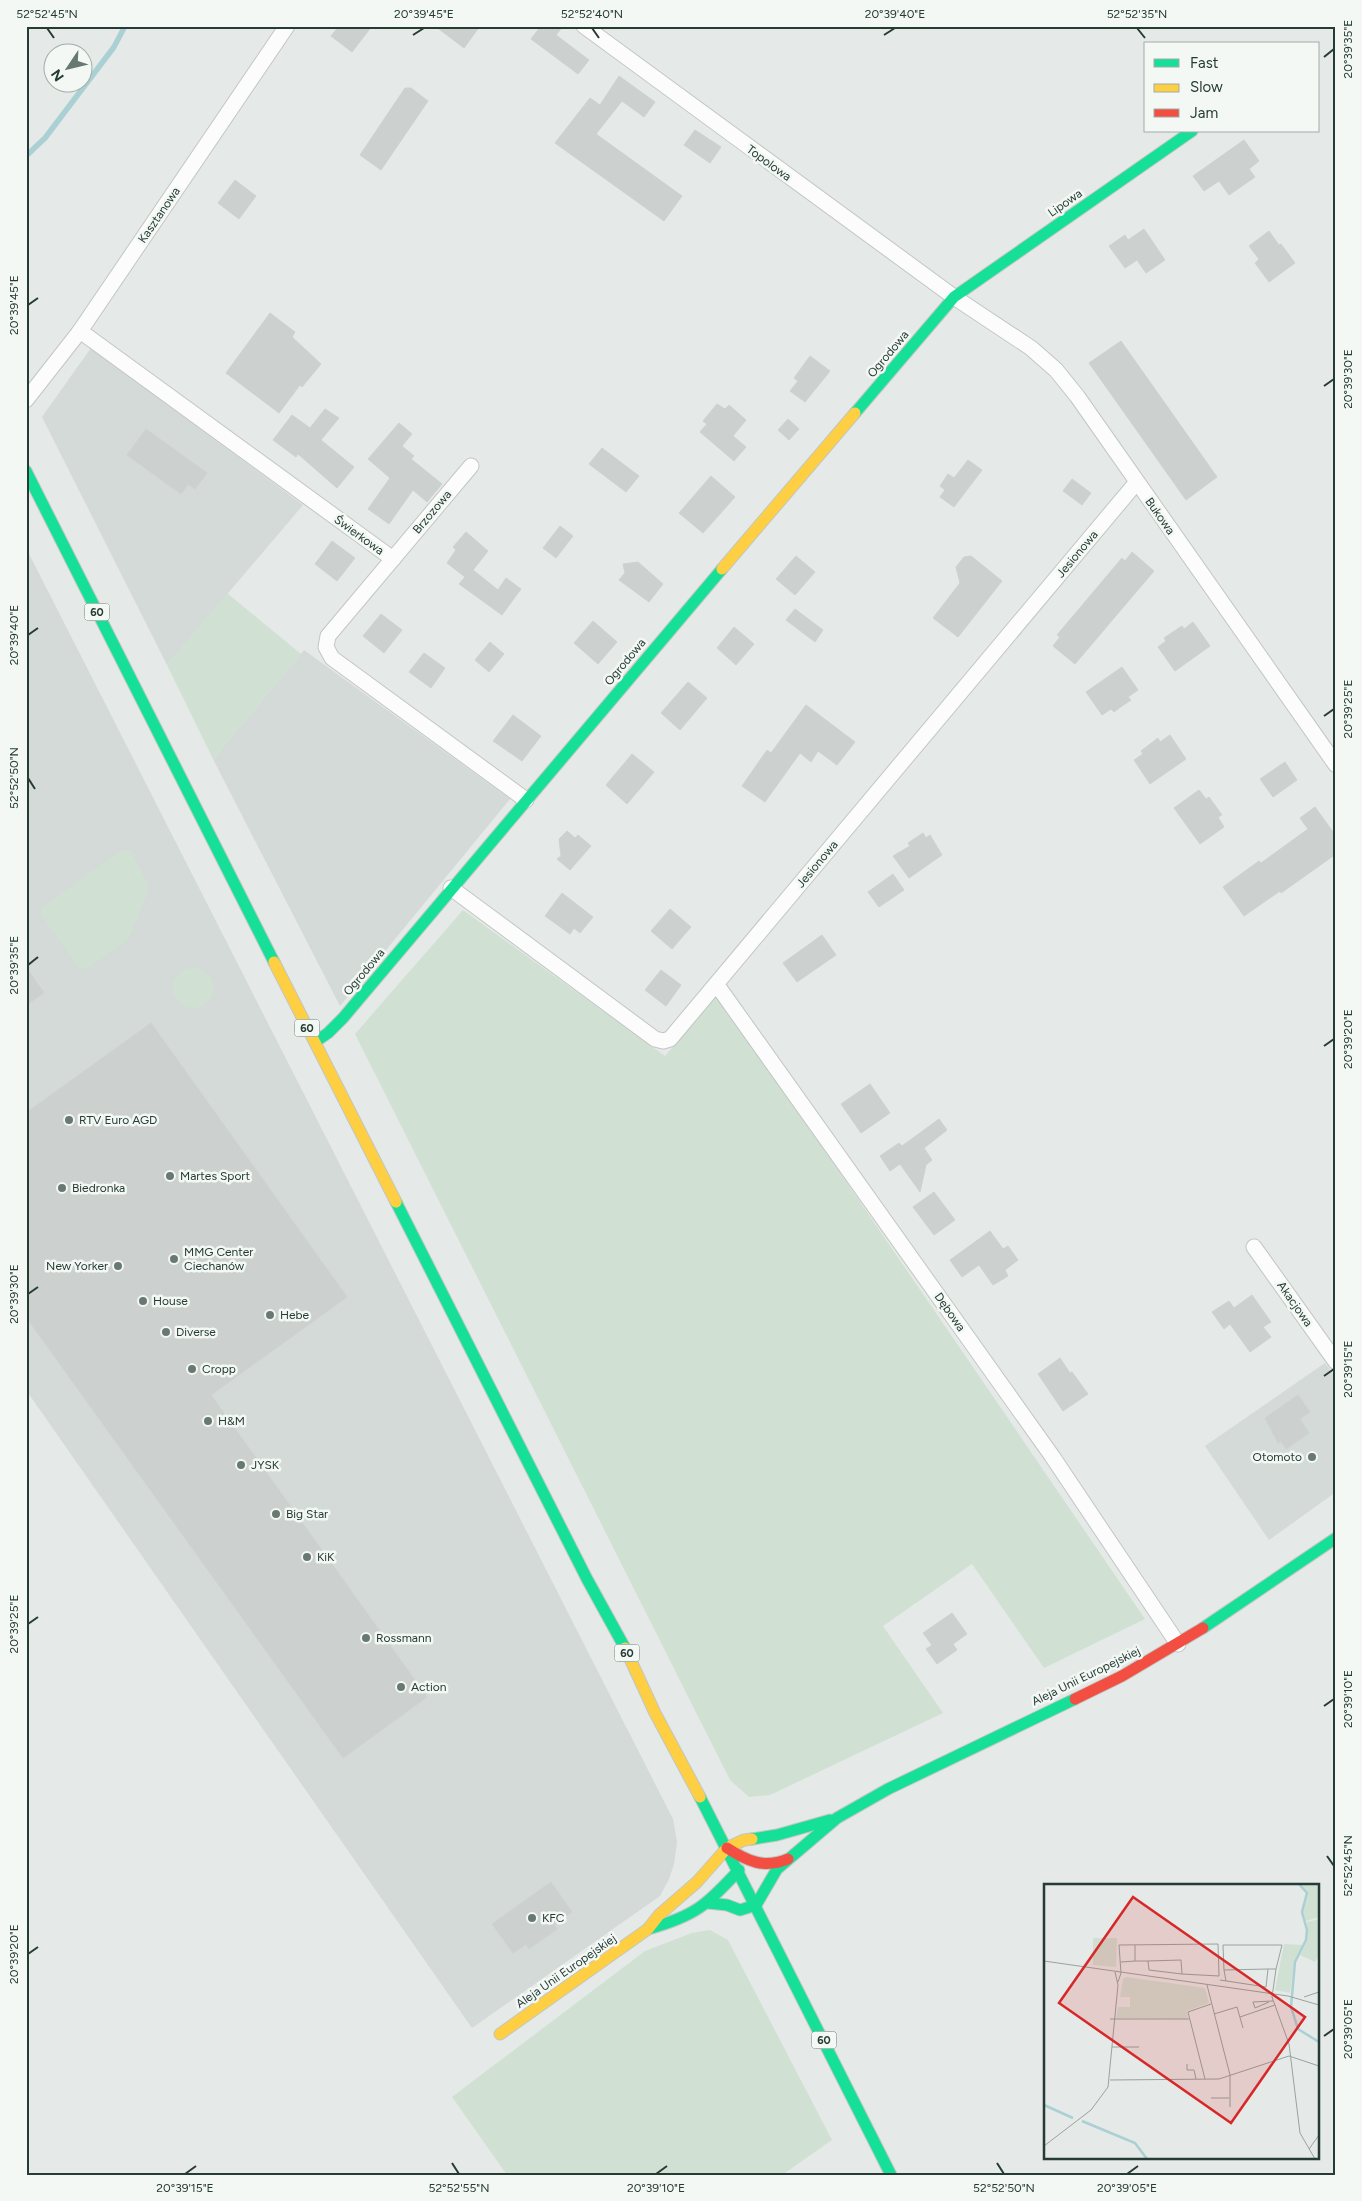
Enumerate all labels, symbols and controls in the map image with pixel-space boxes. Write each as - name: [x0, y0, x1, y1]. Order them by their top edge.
- text: 52°52'45"N: [16, 7, 78, 21]
- text: 20°39'45"E: [394, 7, 454, 21]
- text: 52°52'40"N: [561, 7, 623, 21]
- text: 20°39'40"E: [865, 7, 925, 21]
- text: 52°52'35"N: [1107, 7, 1167, 21]
- text: 20°39'35"E: [1341, 20, 1355, 78]
- north arrow: [42, 42, 92, 92]
- legend: [1144, 42, 1320, 132]
- text: Fast: [1190, 54, 1219, 72]
- text: N: [48, 66, 68, 84]
- text: Slow: [1190, 78, 1223, 96]
- text: Jam: [1190, 104, 1218, 122]
- street label: Topolowa: [744, 142, 794, 184]
- street label: Kasztanowa: [135, 184, 183, 246]
- street label: Lipowa: [1045, 186, 1085, 220]
- text: 20°39'45"E: [7, 275, 21, 335]
- street label: Ogrodowa: [864, 328, 912, 380]
- text: 20°39'30"E: [1341, 349, 1355, 409]
- street label: Brzozowa: [410, 487, 454, 537]
- street label: Bukowa: [1142, 495, 1178, 537]
- street label: Świerkowa: [331, 512, 387, 558]
- street label: Jesionowa: [1053, 528, 1101, 580]
- road number: 60: [84, 604, 110, 620]
- text: 20°39'40"E: [7, 605, 21, 665]
- street label: Ogrodowa: [601, 636, 649, 688]
- text: 20°39'25"E: [1341, 679, 1355, 739]
- text: 52°52'50"N: [7, 747, 21, 809]
- street label: Jesionowa: [793, 838, 841, 890]
- text: 20°39'35"E: [7, 936, 21, 994]
- street label: Ogrodowa: [340, 946, 388, 998]
- text: 20°39'20"E: [1341, 1009, 1355, 1069]
- road number: 60: [294, 1020, 320, 1036]
- place label: RTV Euro AGD: [79, 1113, 157, 1127]
- marker: RTV Euro AGD: [63, 1114, 75, 1126]
- place label: Martes Sport: [180, 1169, 250, 1183]
- marker: Martes Sport: [164, 1170, 176, 1182]
- place label: Biedronka: [72, 1181, 125, 1195]
- marker: Biedronka: [56, 1182, 68, 1194]
- place label: MMG Center Ciechanów: [184, 1245, 253, 1273]
- marker: MMG Center Ciechanów: [168, 1253, 180, 1265]
- place label: New Yorker: [46, 1259, 108, 1273]
- marker: New Yorker: [112, 1260, 124, 1272]
- text: 20°39'30"E: [7, 1264, 21, 1324]
- street label: Akacjowa: [1274, 1279, 1316, 1329]
- street label: Dębowa: [932, 1290, 968, 1334]
- place label: House: [153, 1294, 188, 1308]
- marker: House: [137, 1295, 149, 1307]
- place label: Hebe: [280, 1308, 310, 1322]
- marker: Hebe: [264, 1309, 276, 1321]
- place label: Diverse: [176, 1325, 216, 1339]
- marker: Diverse: [160, 1326, 172, 1338]
- text: 20°39'15"E: [1341, 1340, 1355, 1398]
- place label: Cropp: [202, 1362, 236, 1376]
- marker: Cropp: [186, 1363, 198, 1375]
- place label: H&M: [218, 1414, 245, 1428]
- marker: H&M: [202, 1415, 214, 1427]
- place label: Otomoto: [1253, 1450, 1302, 1464]
- marker: Otomoto: [1306, 1451, 1318, 1463]
- place label: JYSK: [251, 1458, 280, 1472]
- marker: JYSK: [235, 1459, 247, 1471]
- place label: Big Star: [286, 1507, 328, 1521]
- marker: Big Star: [270, 1508, 282, 1520]
- place label: KiK: [317, 1550, 335, 1564]
- marker: KiK: [301, 1551, 313, 1563]
- text: 20°39'25"E: [7, 1594, 21, 1654]
- place label: Rossmann: [376, 1631, 432, 1645]
- marker: Rossmann: [360, 1632, 372, 1644]
- street label: Aleja Unii Europejskiej: [1029, 1644, 1143, 1708]
- road number: 60: [614, 1645, 640, 1662]
- text: 20°39'10"E: [1341, 1670, 1355, 1728]
- place label: Action: [411, 1680, 447, 1694]
- marker: Action: [395, 1681, 407, 1693]
- text: 52°52'45"N: [1341, 1835, 1355, 1897]
- inset map: [1044, 1884, 1320, 2158]
- place label: KFC: [542, 1911, 565, 1925]
- marker: KFC: [526, 1912, 538, 1924]
- text: 20°39'20"E: [7, 1924, 21, 1984]
- street label: Aleja Unii Europejskiej: [513, 1931, 619, 2011]
- text: 20°39'05"E: [1341, 1999, 1355, 2059]
- road number: 60: [812, 2032, 836, 2048]
- text: 20°39'15"E: [156, 2181, 214, 2195]
- text: 52°52'55"N: [429, 2181, 489, 2195]
- text: 20°39'10"E: [627, 2181, 685, 2195]
- text: 52°52'50"N: [973, 2181, 1035, 2195]
- text: 20°39'05"E: [1097, 2181, 1157, 2195]

